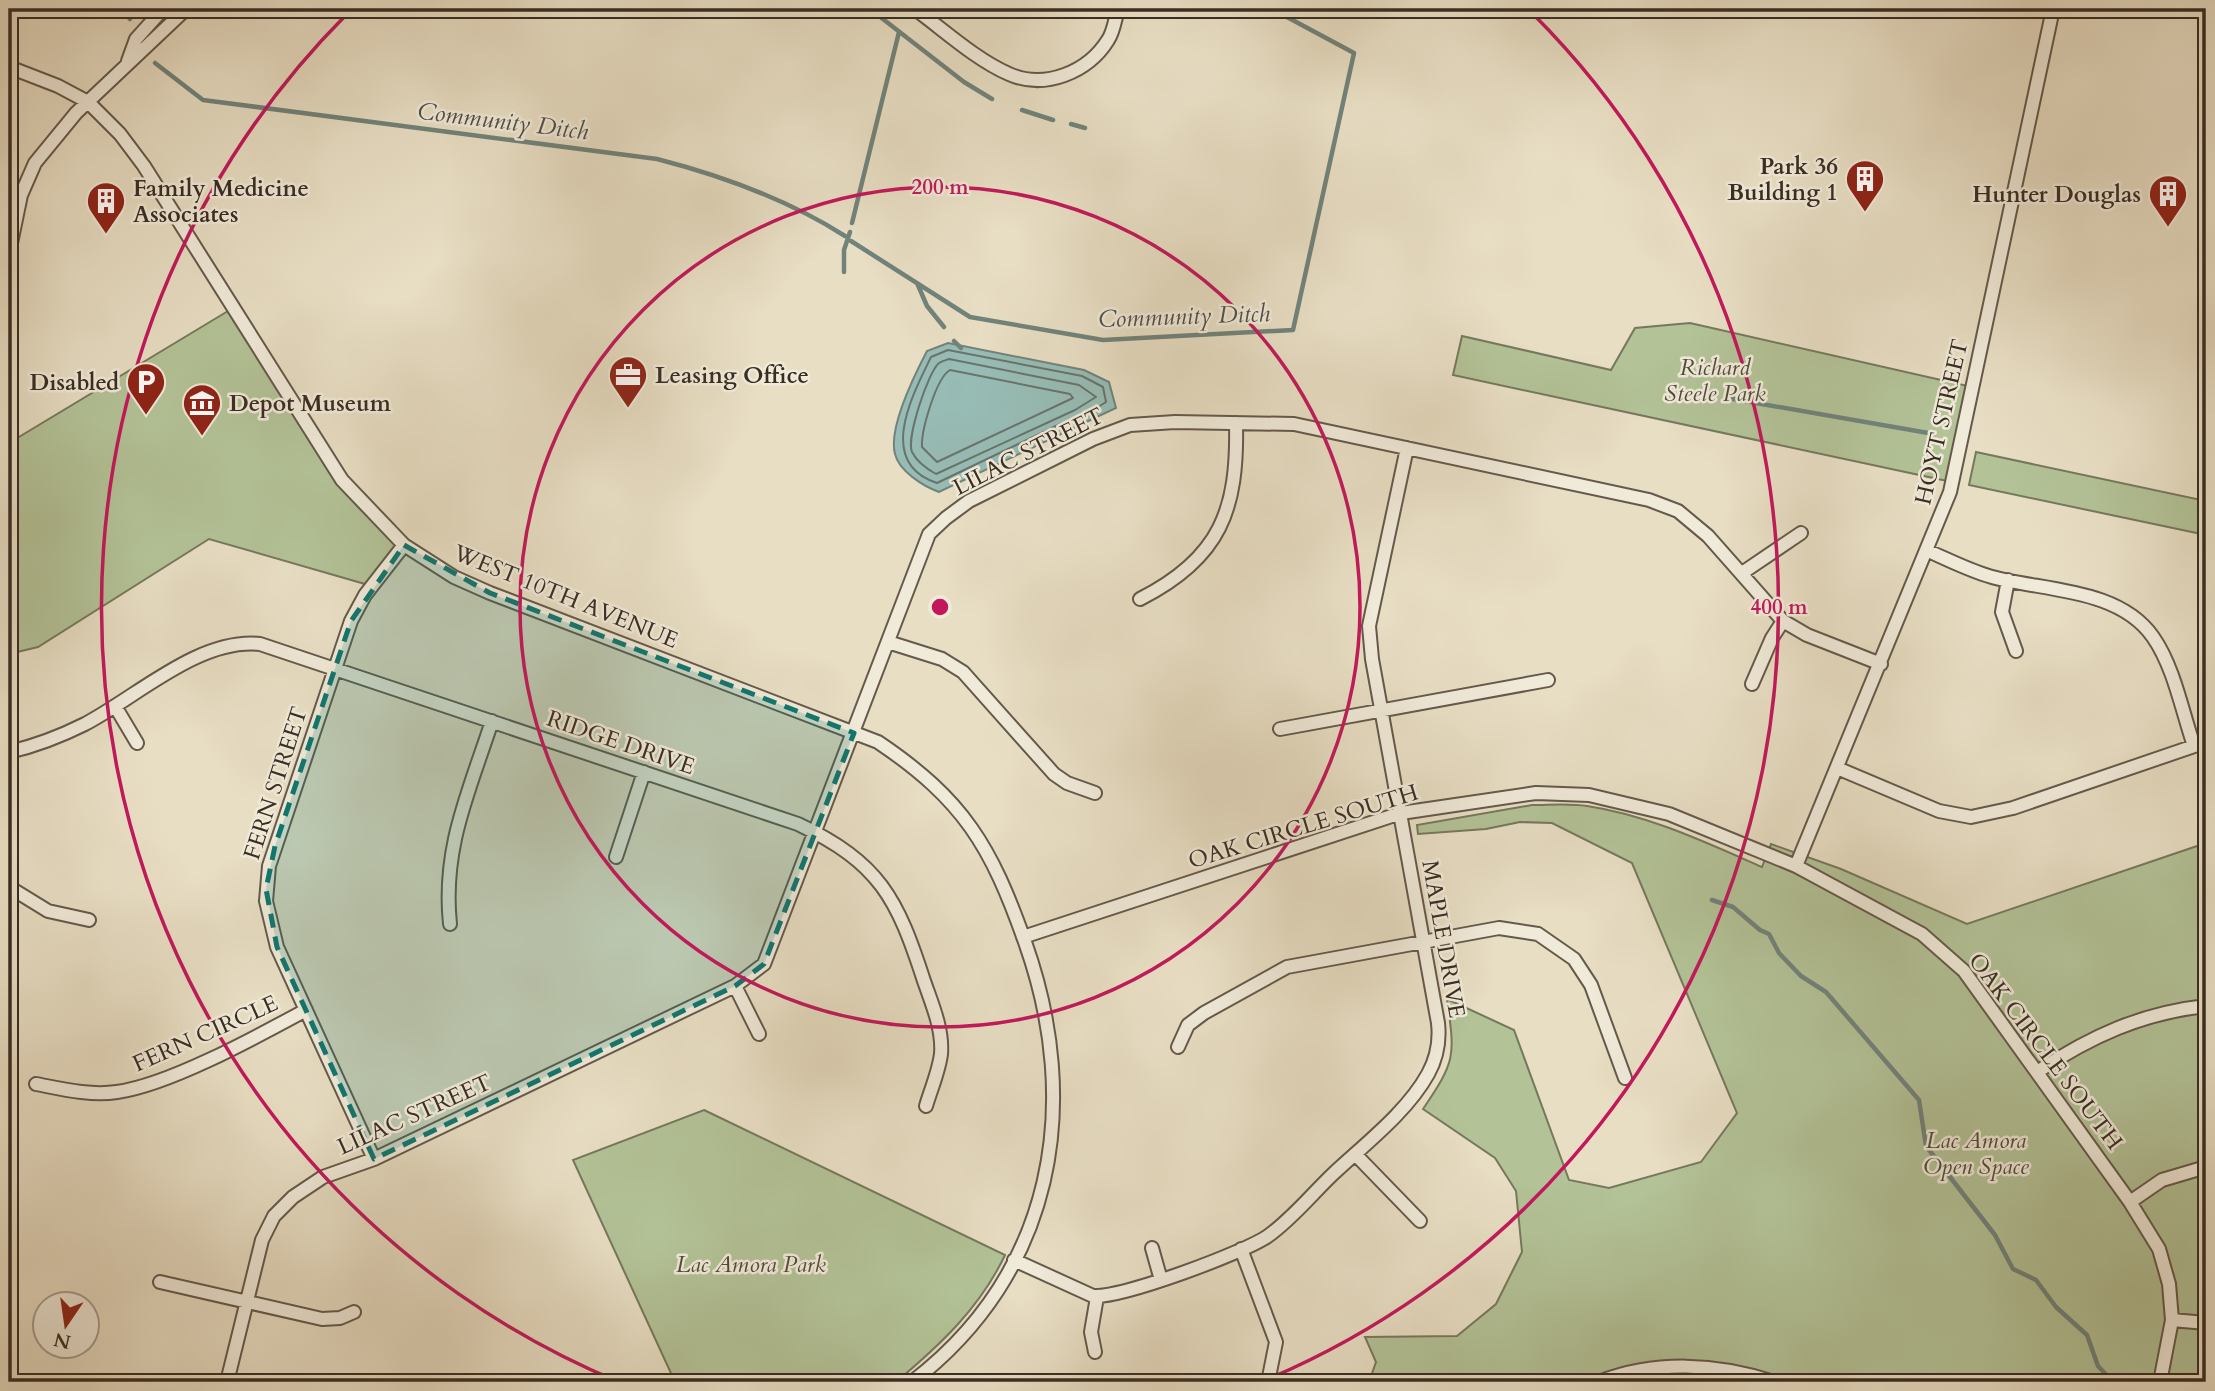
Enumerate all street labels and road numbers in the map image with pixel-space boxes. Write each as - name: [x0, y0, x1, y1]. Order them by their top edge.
- street label: HOYT STREET: [1907, 336, 1976, 508]
- street label: LILAC STREET: [948, 400, 1109, 503]
- street label: WEST 10TH AVENUE: [448, 537, 683, 656]
- street label: FERN STREET: [236, 703, 315, 863]
- street label: RIDGE DRIVE: [543, 703, 699, 782]
- street label: OAK CIRCLE SOUTH: [1184, 777, 1422, 876]
- street label: MAPLE DRIVE: [1414, 858, 1473, 1020]
- street label: OAK CIRCLE SOUTH: [1961, 947, 2130, 1156]
- street label: FERN CIRCLE: [128, 988, 283, 1079]
- street label: LILAC STREET: [332, 1067, 496, 1162]

